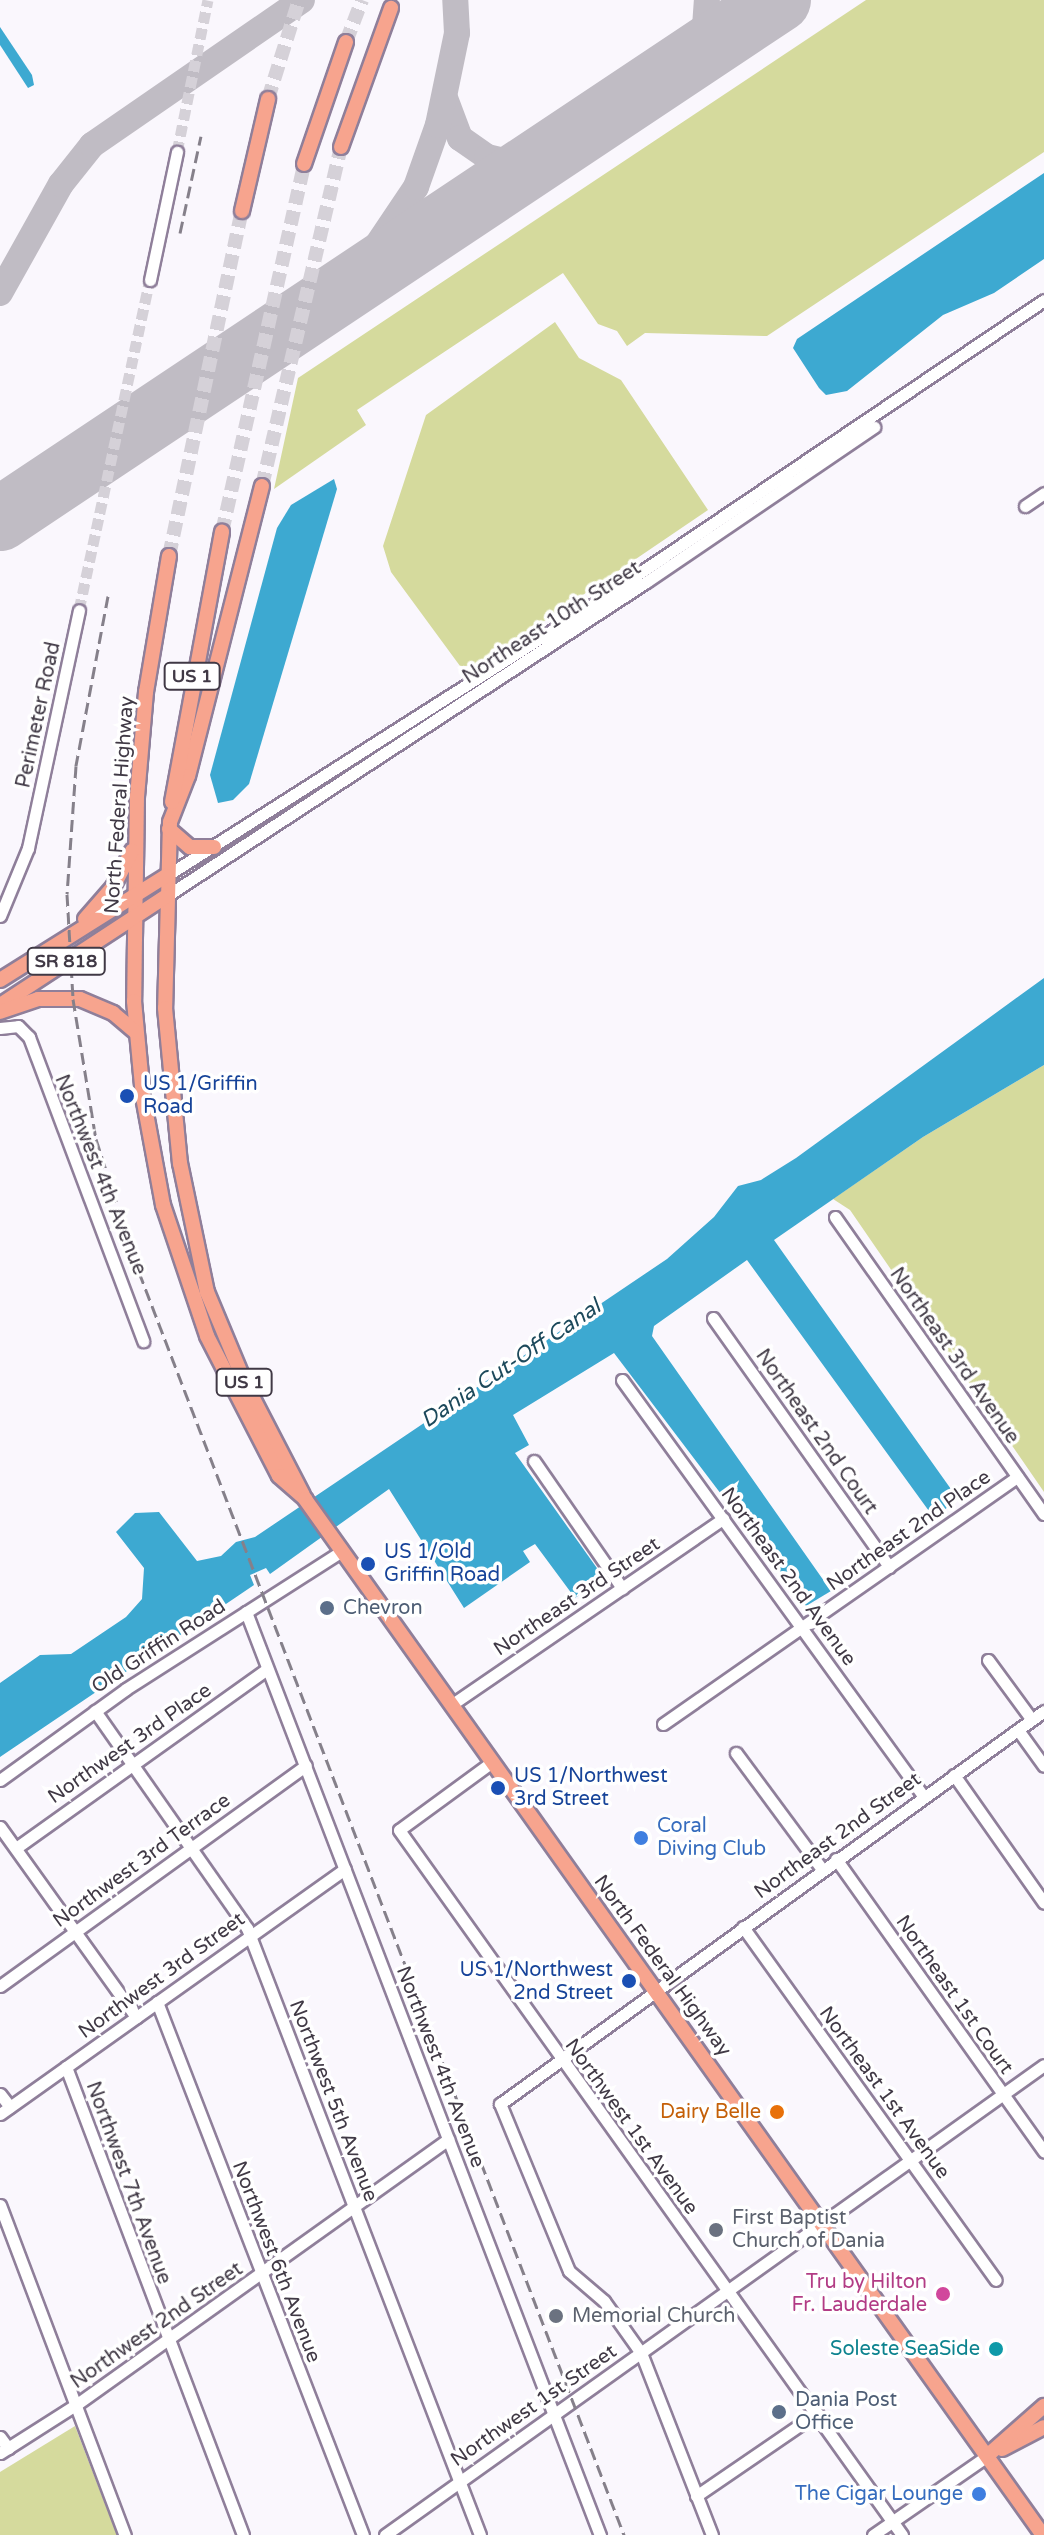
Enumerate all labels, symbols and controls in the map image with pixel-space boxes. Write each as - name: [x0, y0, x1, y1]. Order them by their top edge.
- street label: Northeast 10th Street: [458, 556, 646, 690]
- street label: Perimeter Road: [12, 640, 66, 790]
- road number: US 1: [162, 662, 222, 690]
- street label: North Federal Highway: [100, 695, 140, 915]
- road number: SR 818: [26, 947, 106, 975]
- street label: Northwest 4th Avenue: [49, 1071, 151, 1279]
- place label: US 1/Griffin Road: [143, 1072, 258, 1119]
- marker: US 1/Griffin Road: [118, 1087, 136, 1105]
- street label: Northeast 3rd Avenue: [884, 1263, 1024, 1449]
- water label: Dania Cut-Off Canal: [416, 1294, 606, 1434]
- street label: Northeast 2nd Court: [750, 1345, 882, 1519]
- road number: US 1: [214, 1368, 274, 1396]
- street label: Northeast 2nd Place: [823, 1465, 995, 1597]
- street label: Northeast 2nd Avenue: [715, 1483, 861, 1671]
- street label: Northeast 3rd Street: [489, 1532, 665, 1662]
- place label: US 1/Old Griffin Road: [384, 1540, 500, 1587]
- marker: US 1/Old Griffin Road: [359, 1555, 377, 1573]
- street label: Old Griffin Road: [88, 1595, 230, 1699]
- place label: Chevron: [343, 1596, 423, 1620]
- marker: Chevron: [318, 1599, 336, 1617]
- street label: Northwest 3rd Place: [44, 1679, 216, 1809]
- place label: US 1/Northwest 3rd Street: [514, 1764, 668, 1811]
- street label: Northeast 2nd Street: [750, 1767, 926, 1905]
- marker: US 1/Northwest 3rd Street: [489, 1779, 507, 1797]
- street label: Northwest 3rd Terrace: [49, 1789, 235, 1933]
- place label: Coral Diving Club: [657, 1814, 766, 1861]
- marker: Coral Diving Club: [632, 1829, 650, 1847]
- street label: North Federal Highway: [588, 1871, 736, 2061]
- street label: Northwest 3rd Street: [74, 1908, 250, 2044]
- street label: Northeast 1st Court: [890, 1911, 1018, 2079]
- place label: US 1/Northwest 2nd Street: [459, 1958, 613, 2005]
- street label: Northwest 4th Avenue: [390, 1963, 490, 2171]
- marker: US 1/Northwest 2nd Street: [620, 1972, 638, 1990]
- street label: Northwest 5th Avenue: [283, 1997, 383, 2205]
- street label: Northeast 1st Avenue: [814, 2002, 954, 2184]
- street label: Northwest 1st Avenue: [559, 2035, 703, 2219]
- street label: Northwest 7th Avenue: [80, 2078, 176, 2288]
- place label: Dairy Belle: [660, 2100, 761, 2124]
- marker: Dairy Belle: [768, 2103, 786, 2121]
- street label: Northwest 6th Avenue: [226, 2158, 326, 2366]
- place label: First Baptist Church of Dania: [732, 2206, 885, 2253]
- marker: First Baptist Church of Dania: [707, 2221, 725, 2239]
- street label: Northwest 2nd Street: [66, 2258, 248, 2394]
- place label: Tru by Hilton Fr. Lauderdale: [792, 2270, 927, 2317]
- marker: Tru by Hilton Fr. Lauderdale: [934, 2285, 952, 2303]
- place label: Memorial Church: [572, 2304, 735, 2328]
- marker: Memorial Church: [547, 2307, 565, 2325]
- place label: Soleste SeaSide: [830, 2337, 980, 2361]
- street label: Northwest 1st Street: [447, 2340, 621, 2472]
- marker: Soleste SeaSide: [987, 2340, 1005, 2358]
- place label: Dania Post Office: [795, 2388, 897, 2435]
- marker: Dania Post Office: [770, 2403, 788, 2421]
- place label: The Cigar Lounge: [795, 2482, 963, 2506]
- marker: The Cigar Lounge: [970, 2485, 988, 2503]

